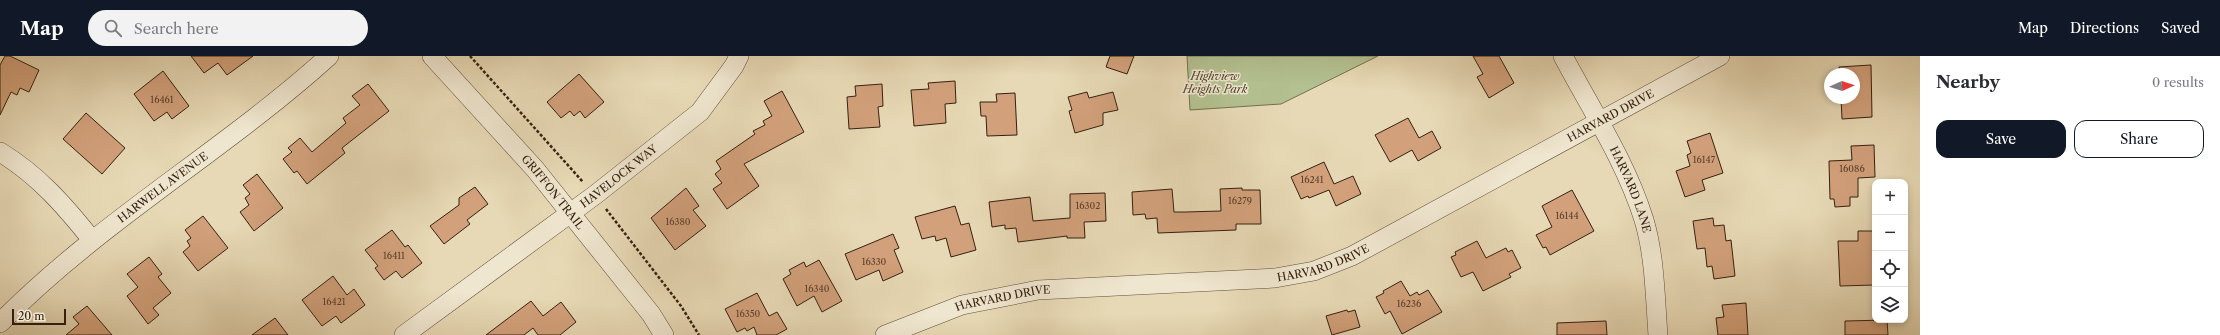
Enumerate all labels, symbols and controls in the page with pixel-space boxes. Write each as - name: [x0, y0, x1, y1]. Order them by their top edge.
- search box: [88, 10, 368, 46]
- text: Map: [20, 17, 64, 40]
- icon: search: [102, 17, 124, 39]
- text: Search here: [134, 19, 219, 38]
- text: Map: [2018, 19, 2048, 37]
- text: Directions: [2070, 19, 2139, 37]
- text: Saved: [2161, 19, 2200, 37]
- north arrow: [1824, 68, 1860, 104]
- park label: Highview Heights Park: [1182, 69, 1248, 96]
- text: Nearby: [1936, 72, 2000, 92]
- text: 0 results: [2152, 74, 2204, 90]
- street label: HARVARD DRIVE: [1565, 86, 1657, 145]
- house number: 16461: [150, 94, 174, 105]
- button: Save: [1936, 120, 2066, 158]
- button: Share: [2074, 120, 2204, 158]
- street label: HAVELOCK WAY: [577, 141, 660, 211]
- street label: HARVARD LANE: [1607, 144, 1654, 235]
- street label: HARWELL AVENUE: [115, 149, 211, 226]
- street label: GRIFFON TRAIL: [518, 152, 588, 233]
- house number: 16147: [1693, 154, 1716, 165]
- house number: 16086: [1839, 163, 1865, 174]
- house number: 16241: [1300, 174, 1324, 185]
- map controls: [1872, 179, 1908, 323]
- button: +: [1872, 179, 1908, 215]
- house number: 16279: [1228, 195, 1252, 206]
- house number: 16302: [1076, 200, 1100, 211]
- house number: 16144: [1555, 210, 1579, 221]
- button: −: [1872, 215, 1908, 251]
- house number: 16380: [665, 216, 691, 227]
- street label: HARVARD DRIVE: [1276, 241, 1372, 285]
- house number: 16411: [383, 250, 405, 261]
- button: locate: [1872, 251, 1908, 287]
- house number: 16330: [862, 256, 887, 267]
- street label: HARVARD DRIVE: [953, 282, 1051, 314]
- house number: 16340: [805, 283, 830, 294]
- button: layers: [1872, 287, 1908, 323]
- house number: 16421: [322, 296, 346, 307]
- house number: 16236: [1397, 298, 1421, 309]
- scale bar: [12, 307, 66, 326]
- house number: 16350: [736, 308, 761, 319]
- text: 20 m: [18, 309, 44, 323]

